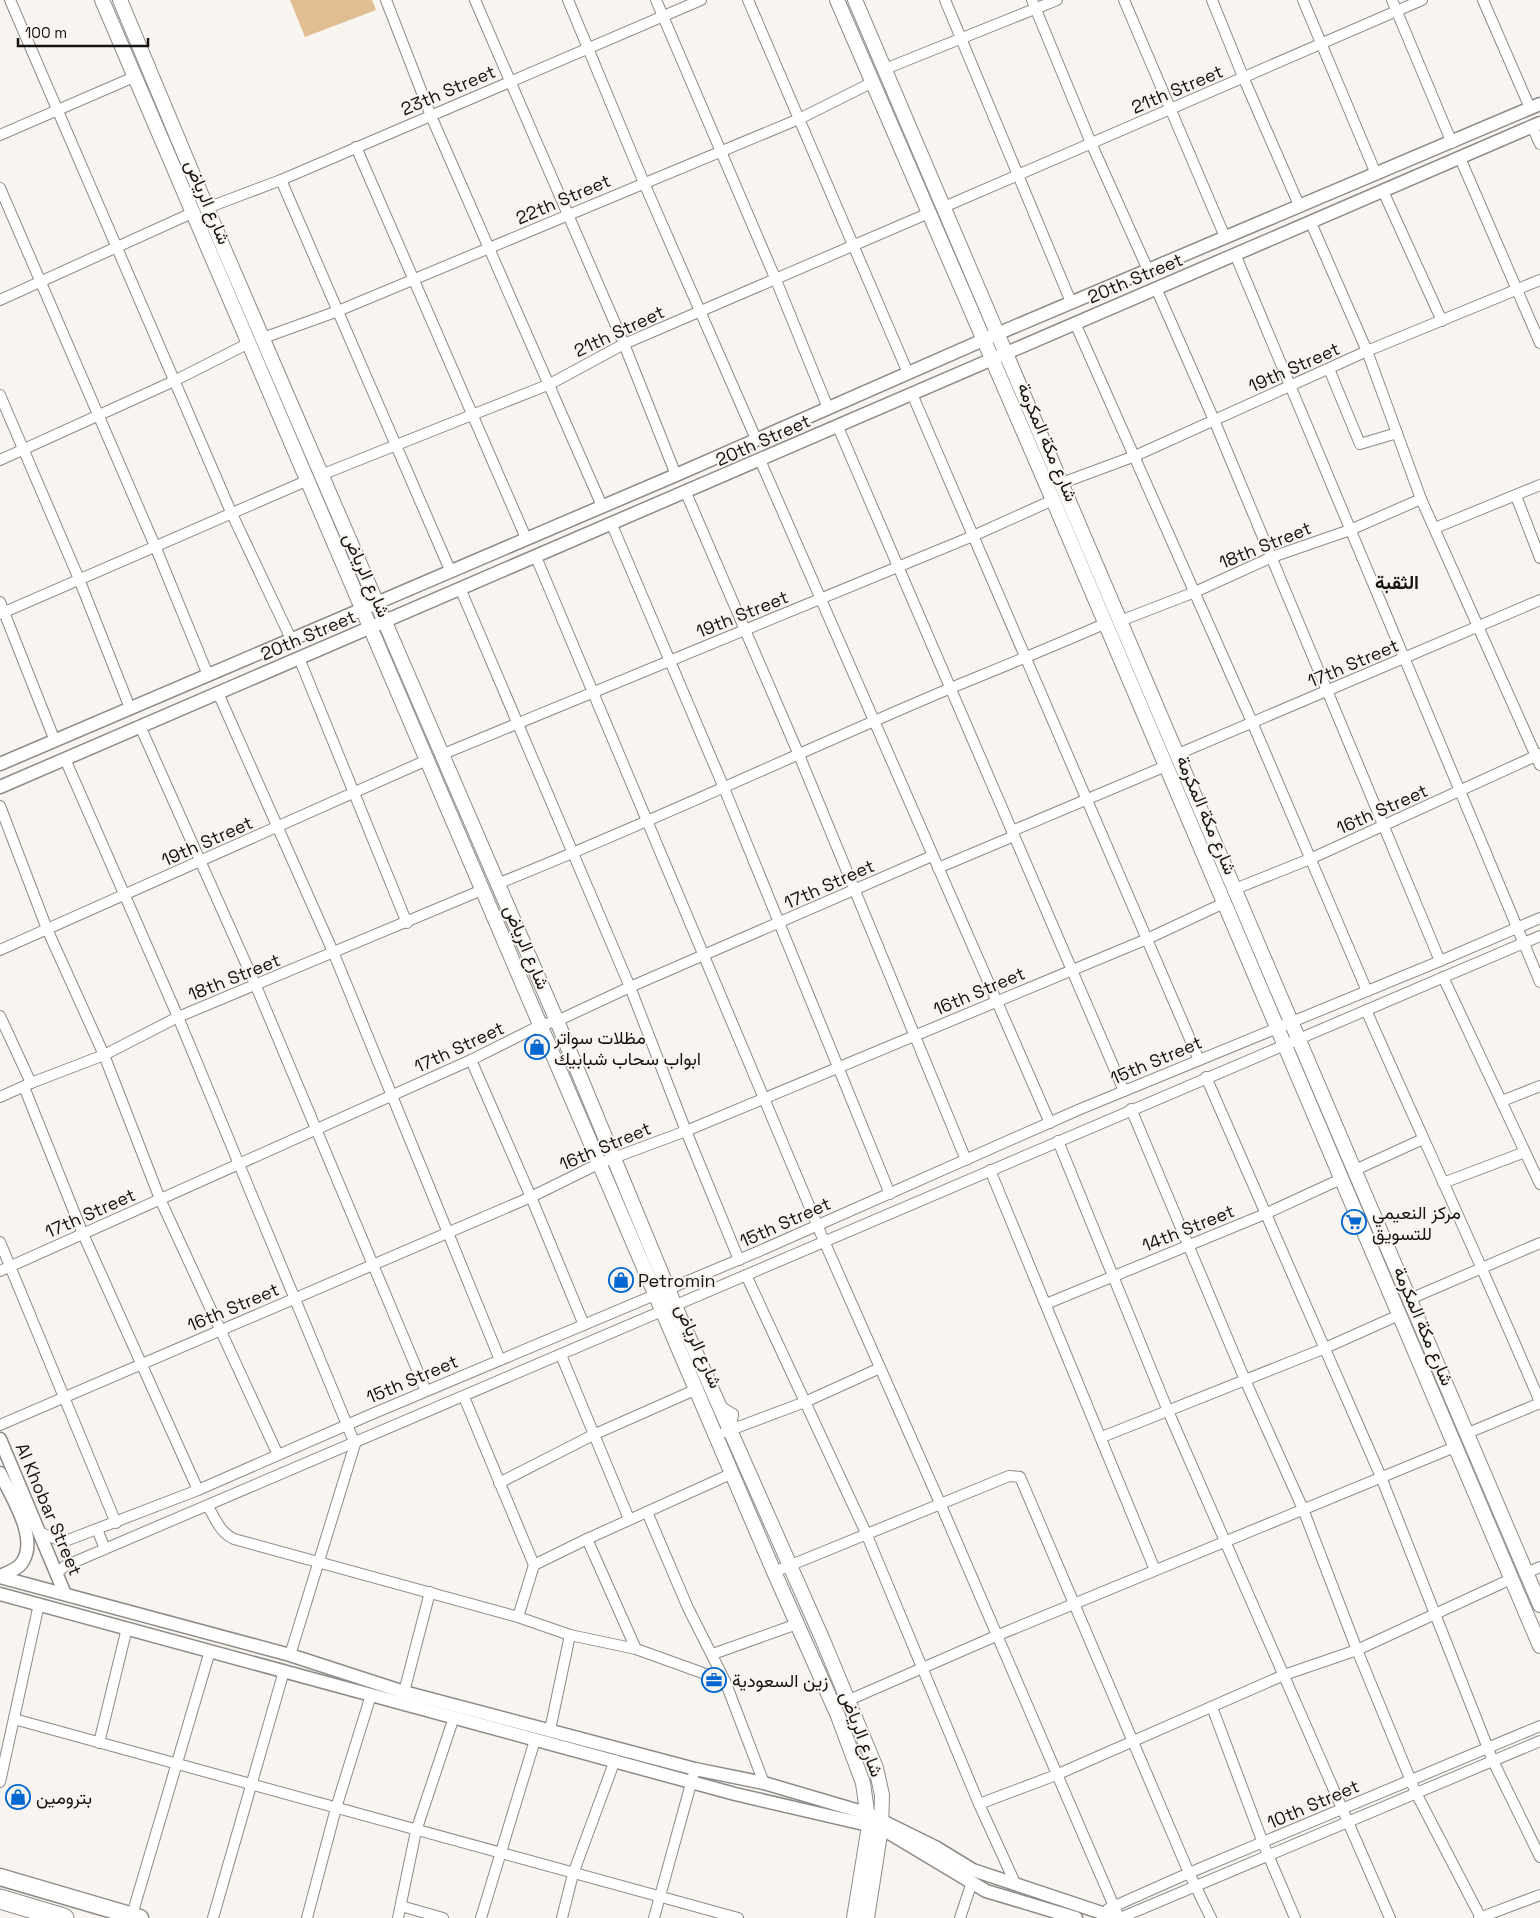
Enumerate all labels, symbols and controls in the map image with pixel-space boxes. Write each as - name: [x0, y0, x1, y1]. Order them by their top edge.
- scale bar: [18, 15, 148, 47]
- text: 100 m: [25, 23, 67, 42]
- street label: 21th Street: [1128, 59, 1226, 119]
- street label: 23th Street: [397, 60, 499, 120]
- street label: شارع الرياض: [179, 156, 236, 248]
- street label: 22th Street: [512, 169, 614, 229]
- street label: 20th Street: [1084, 248, 1186, 308]
- street label: 21th Street: [570, 300, 668, 362]
- street label: 19th Street: [1245, 337, 1343, 397]
- street label: شارع مكة المكرمة: [1012, 379, 1083, 505]
- street label: 20th Street: [712, 409, 814, 471]
- street label: 18th Street: [1215, 516, 1315, 574]
- street label: شارع الرياض: [337, 529, 396, 621]
- district label: الثقبة: [1375, 570, 1419, 595]
- street label: 19th Street: [692, 585, 792, 643]
- street label: 20th Street: [257, 605, 359, 665]
- street label: 17th Street: [1304, 634, 1402, 692]
- street label: شارع مكة المكرمة: [1171, 752, 1242, 878]
- street label: 16th Street: [1333, 779, 1431, 839]
- street label: 19th Street: [158, 811, 256, 871]
- street label: 17th Street: [780, 854, 878, 914]
- street label: شارع الرياض: [498, 901, 555, 993]
- street label: 18th Street: [184, 948, 284, 1006]
- street label: 16th Street: [930, 961, 1028, 1021]
- street label: 17th Street: [410, 1016, 508, 1078]
- place label: مظلات سواتر ابواب سحاب شبابيك: [553, 1026, 701, 1070]
- street label: 15th Street: [1107, 1030, 1205, 1090]
- shop icon: مظلات سواتر ابواب سحاب شبابيك: [524, 1034, 550, 1060]
- street label: 16th Street: [556, 1116, 654, 1176]
- street label: 17th Street: [41, 1183, 139, 1243]
- street label: 15th Street: [736, 1192, 834, 1252]
- street label: 14th Street: [1138, 1199, 1238, 1257]
- place label: مركز النعيمي للتسويق: [1372, 1201, 1461, 1245]
- supermarket icon: مركز النعيمي للتسويق: [1341, 1209, 1367, 1235]
- street label: شارع مكة المكرمة: [1388, 1263, 1459, 1389]
- shop icon: Petromin: [608, 1267, 634, 1293]
- place label: Petromin: [638, 1269, 716, 1292]
- street label: 16th Street: [184, 1277, 282, 1337]
- street label: شارع الرياض: [669, 1300, 728, 1392]
- street label: 15th Street: [363, 1349, 461, 1409]
- street label: Al Khobar Street: [11, 1439, 87, 1579]
- office icon: زين السعودية: [701, 1667, 727, 1693]
- place label: زين السعودية: [732, 1669, 828, 1692]
- street label: شارع الرياض: [834, 1688, 889, 1780]
- street label: 10th Street: [1263, 1774, 1363, 1834]
- shop icon: بترومين: [5, 1784, 31, 1810]
- place label: بترومين: [36, 1786, 92, 1809]

